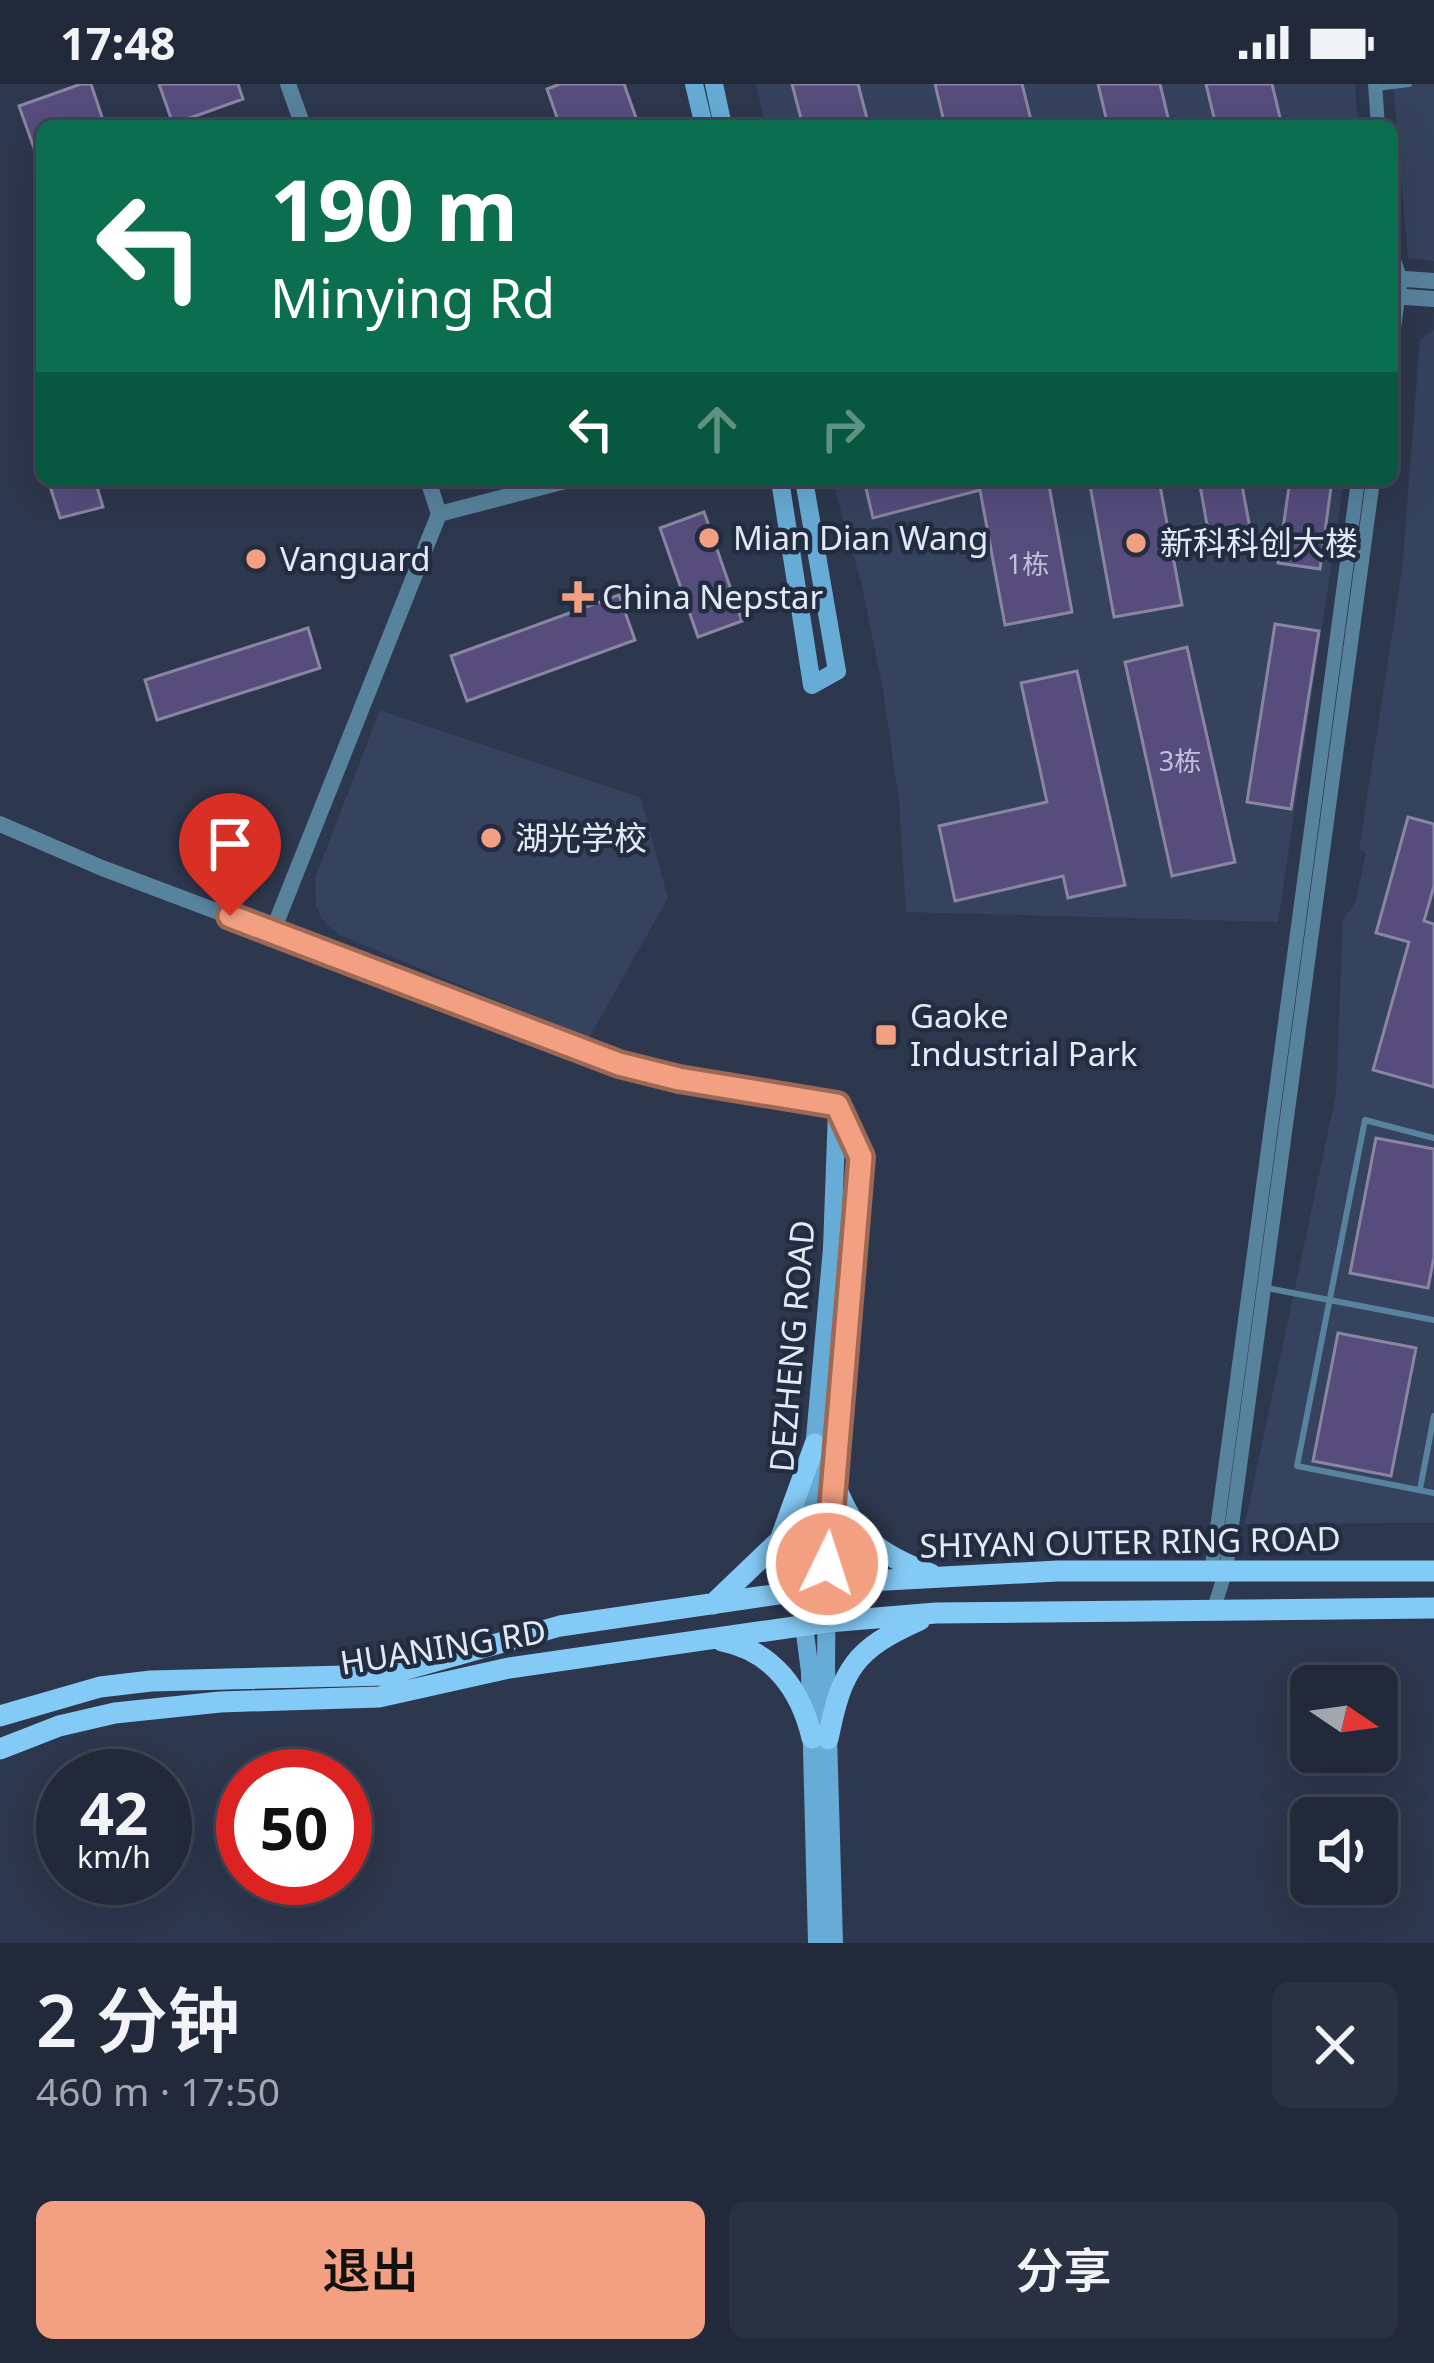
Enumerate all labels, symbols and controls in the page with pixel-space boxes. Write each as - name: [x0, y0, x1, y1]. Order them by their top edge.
- text: 17:48: [60, 12, 176, 73]
- text: 190 m: [270, 151, 518, 266]
- icon: left: [72, 168, 228, 324]
- text: Minying Rd: [270, 260, 555, 334]
- icon: left: [558, 396, 624, 462]
- icon: ahead: [684, 396, 750, 462]
- icon: right: [810, 396, 876, 462]
- place label: Mian Dian Wang: [733, 515, 988, 560]
- place label: 新科科创大楼: [1160, 520, 1358, 565]
- marker: Mian Dian Wang: [696, 525, 722, 551]
- marker: 新科科创大楼: [1123, 530, 1149, 556]
- place label: Vanguard: [280, 536, 431, 581]
- house number: 1栋: [1007, 545, 1049, 582]
- marker: Vanguard: [243, 546, 269, 572]
- place label: China Nepstar: [602, 574, 823, 619]
- marker: China Nepstar: [565, 584, 591, 610]
- house number: 3栋: [1159, 742, 1201, 779]
- pin: [179, 793, 281, 916]
- icon: arrive: [197, 811, 263, 877]
- place label: 湖光学校: [515, 815, 647, 860]
- marker: 湖光学校: [478, 825, 504, 851]
- place label: Gaoke Industrial Park: [910, 993, 1138, 1076]
- marker: Gaoke Industrial Park: [873, 1022, 899, 1048]
- street label: DEZHENG ROAD: [758, 1218, 825, 1474]
- position arrow: [764, 1501, 890, 1627]
- street label: SHIYAN OUTER RING ROAD: [919, 1515, 1341, 1568]
- street label: HUANING RD: [337, 1608, 549, 1685]
- north arrow: [1290, 1665, 1398, 1773]
- map controls: [1290, 1665, 1398, 1905]
- speed limit sign: 50: [216, 1749, 372, 1905]
- text: 42: [80, 1771, 148, 1853]
- button: sound: [1290, 1797, 1398, 1905]
- text: km/h: [77, 1836, 151, 1877]
- text: 2 分钟: [36, 1970, 240, 2068]
- button: close: [1272, 1982, 1398, 2108]
- text: 460 m · 17:50: [36, 2064, 280, 2117]
- button: 退出: [36, 2201, 705, 2339]
- button: 分享: [729, 2201, 1398, 2339]

